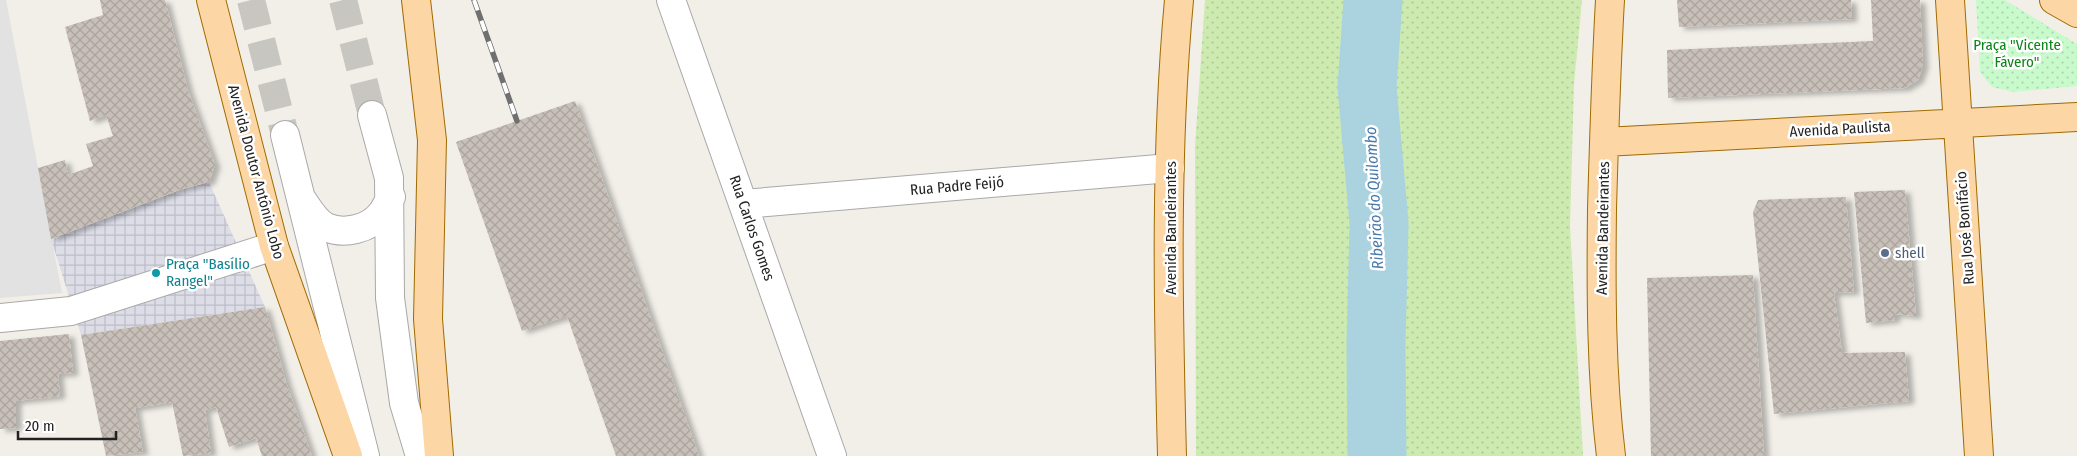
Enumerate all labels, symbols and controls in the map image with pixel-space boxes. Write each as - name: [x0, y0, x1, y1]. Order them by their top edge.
- park label: Praça "Vicente Fávero": [1973, 36, 2061, 71]
- street label: Avenida Doutor Antônio Lobo: [224, 83, 288, 261]
- street label: Avenida Paulista: [1789, 117, 1891, 141]
- water label: Ribeirão do Quilombo: [1361, 126, 1387, 270]
- street label: Avenida Bandeirantes: [1162, 161, 1180, 295]
- street label: Avenida Bandeirantes: [1593, 161, 1613, 295]
- street label: Rua José Bonifácio: [1952, 171, 1978, 285]
- street label: Rua Carlos Gomes: [726, 173, 778, 283]
- street label: Rua Padre Feijó: [909, 173, 1005, 199]
- place label: shell: [1895, 244, 1925, 262]
- marker: shell: [1879, 247, 1891, 259]
- place label: Praça "Basílio Rangel": [166, 255, 250, 290]
- marker: Praça "Basílio Rangel": [150, 267, 162, 279]
- scale bar: [18, 408, 115, 440]
- text: 20 m: [25, 417, 55, 435]

